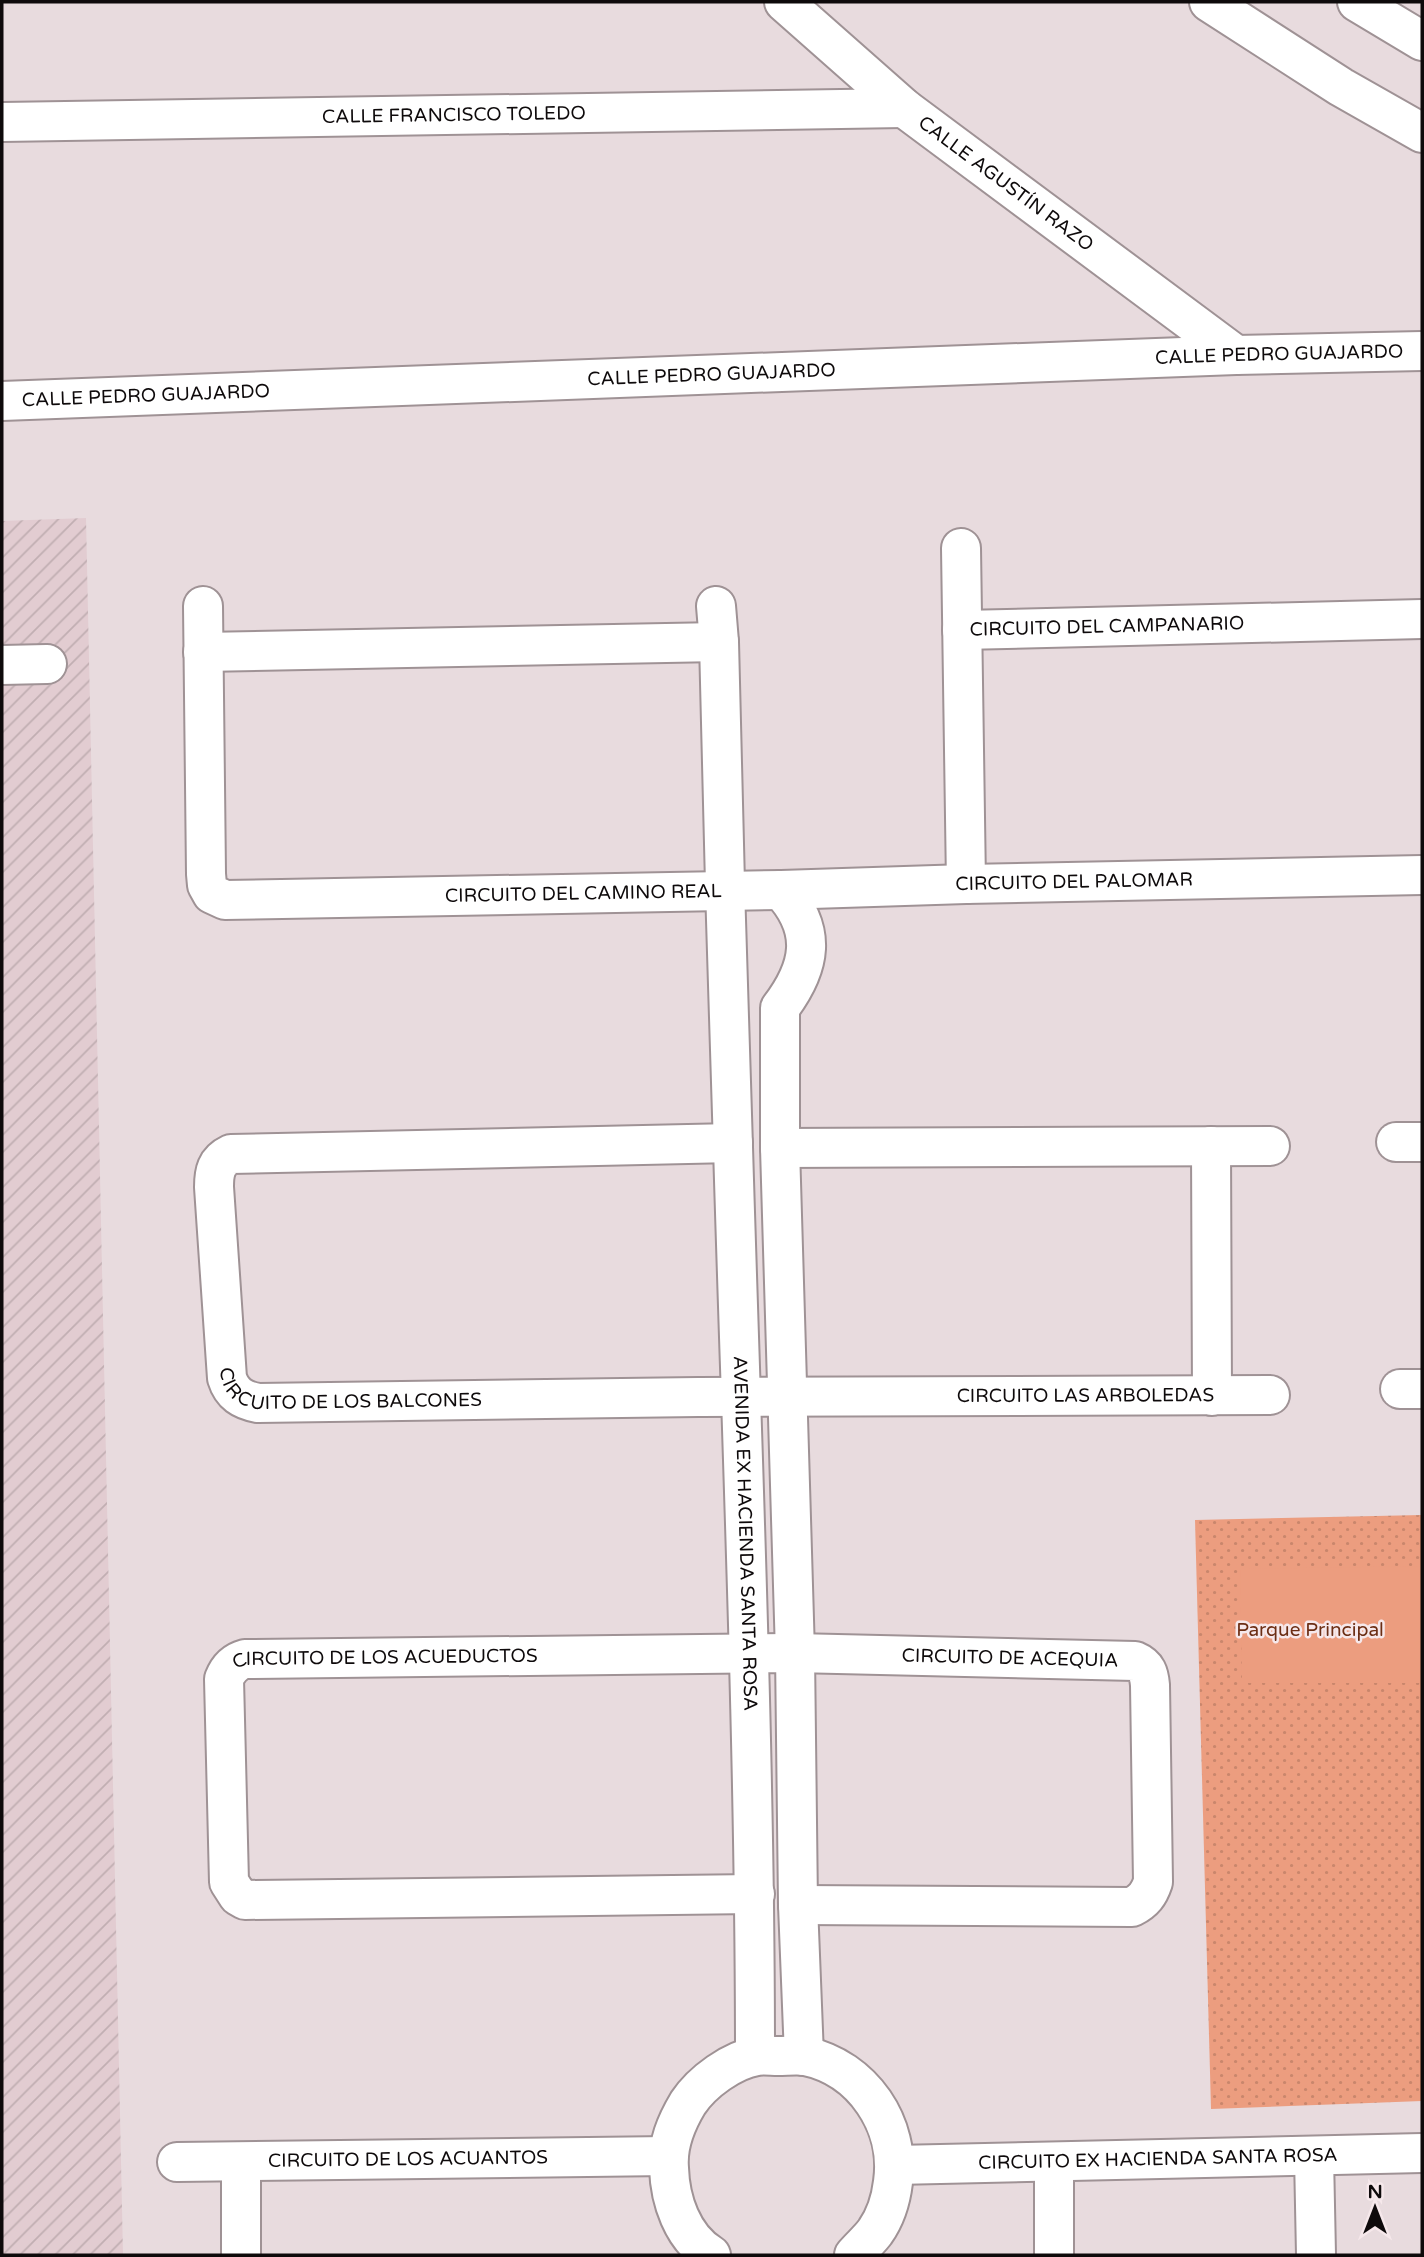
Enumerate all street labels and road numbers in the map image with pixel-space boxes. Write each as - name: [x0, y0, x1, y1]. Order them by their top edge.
- street label: CALLE FRANCISCO TOLEDO: [322, 102, 586, 128]
- street label: CALLE AGUSTÍN RAZO: [914, 111, 1098, 256]
- street label: CALLE PEDRO GUAJARDO: [1155, 340, 1404, 369]
- street label: CALLE PEDRO GUAJARDO: [587, 359, 836, 390]
- street label: CALLE PEDRO GUAJARDO: [21, 380, 270, 411]
- street label: CIRCUITO DEL CAMPANARIO: [969, 612, 1245, 641]
- street label: CIRCUITO DEL PALOMAR: [955, 869, 1193, 895]
- street label: CIRCUITO DEL CAMINO REAL: [445, 880, 722, 907]
- street label: AVENIDA EX HACIENDA SANTA ROSA: [729, 1356, 761, 1711]
- street label: CIRCUITO DE LOS BALCONES: [215, 1367, 482, 1415]
- street label: CIRCUITO LAS ARBOLEDAS: [957, 1384, 1214, 1407]
- street label: CIRCUITO DE LOS ACUEDUCTOS: [229, 1645, 538, 1674]
- street label: CIRCUITO DE ACEQUIA: [901, 1645, 1119, 1672]
- street label: CIRCUITO EX HACIENDA SANTA ROSA: [978, 2144, 1338, 2174]
- street label: CIRCUITO DE LOS ACUANTOS: [268, 2146, 548, 2172]

